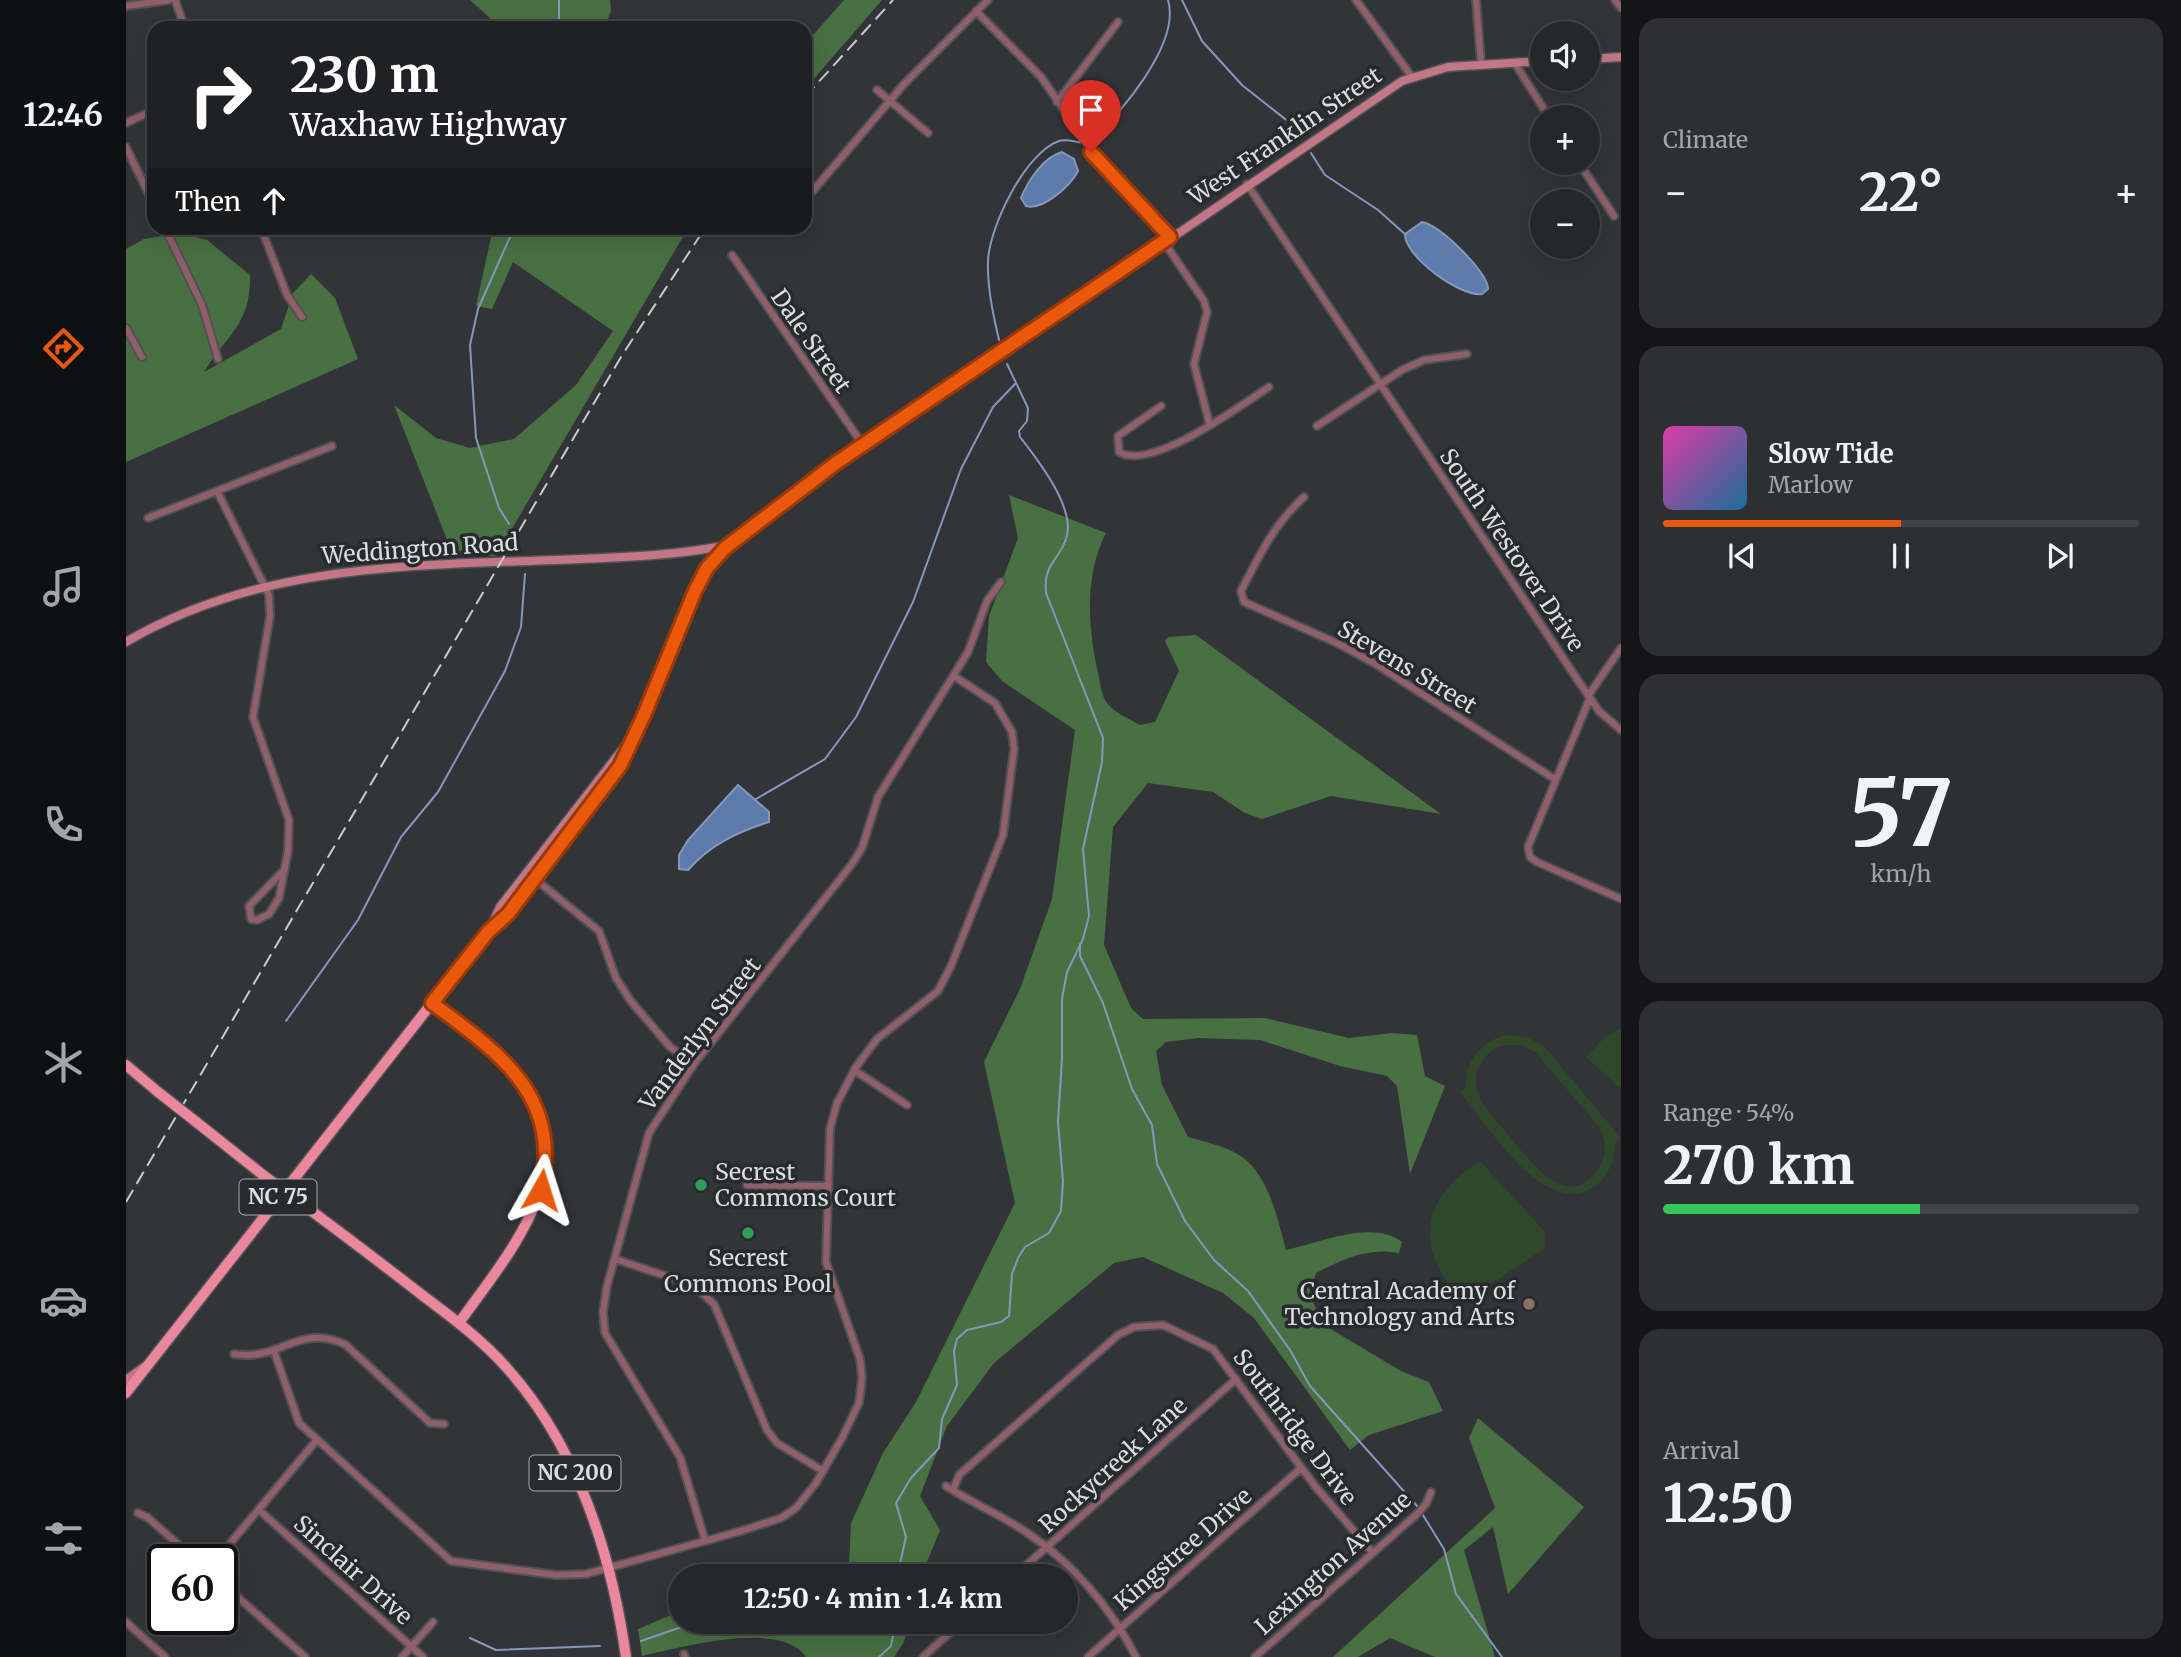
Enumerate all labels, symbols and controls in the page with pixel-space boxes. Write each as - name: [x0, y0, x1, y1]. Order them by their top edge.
- map controls: [1530, 21, 1600, 259]
- button: sound: [1530, 21, 1600, 91]
- text: 230 m: [290, 44, 438, 105]
- icon: right: [175, 49, 266, 140]
- street label: West Franklin Street: [1182, 60, 1387, 212]
- pin: [1061, 80, 1121, 152]
- icon: arrive: [1072, 91, 1110, 129]
- text: 12:46: [23, 95, 103, 135]
- text: Waxhaw Highway: [290, 105, 567, 145]
- button: +: [1530, 105, 1600, 175]
- text: Climate: [1663, 125, 1748, 154]
- text: 22°: [1859, 160, 1943, 225]
- text: −: [1663, 169, 1688, 216]
- text: +: [2114, 169, 2139, 216]
- icon: ahead: [255, 182, 293, 220]
- text: Then: [175, 185, 241, 218]
- button: −: [1530, 189, 1600, 259]
- street label: Dale Street: [765, 283, 858, 398]
- icon: directions: [39, 324, 88, 373]
- text: Slow Tide: [1768, 437, 1894, 470]
- street label: South Westover Drive: [1434, 443, 1591, 657]
- text: Marlow: [1768, 470, 1853, 499]
- street label: Weddington Road: [320, 527, 519, 570]
- icon: previous: [1723, 537, 1761, 575]
- icon: pause: [1882, 537, 1920, 575]
- icon: next: [2041, 537, 2079, 575]
- icon: music: [39, 562, 88, 611]
- street label: Stevens Street: [1333, 614, 1482, 719]
- text: 57: [1849, 756, 1953, 871]
- icon: phone: [39, 800, 88, 849]
- text: km/h: [1871, 859, 1931, 888]
- street label: Vanderlyn Street: [632, 951, 767, 1117]
- icon: climate: [39, 1038, 88, 1087]
- text: Range · 54%: [1663, 1098, 1795, 1127]
- text: 270 km: [1663, 1133, 1854, 1198]
- position arrow: [504, 1153, 578, 1227]
- place label: Secrest Commons Court: [715, 1157, 896, 1212]
- marker: Secrest Commons Court: [693, 1177, 709, 1193]
- road number: NC 75: [240, 1180, 316, 1214]
- marker: Secrest Commons Pool: [740, 1225, 756, 1241]
- place label: Secrest Commons Pool: [664, 1243, 832, 1298]
- icon: car: [39, 1276, 88, 1325]
- place label: Central Academy of Technology and Arts: [1285, 1276, 1516, 1331]
- marker: Central Academy of Technology and Arts: [1521, 1296, 1537, 1312]
- street label: Southridge Drive: [1227, 1343, 1364, 1510]
- street label: Rockycreek Lane: [1033, 1391, 1193, 1539]
- text: Arrival: [1663, 1436, 1740, 1465]
- road number: NC 200: [530, 1456, 620, 1490]
- text: 12:50: [1663, 1471, 1794, 1536]
- street label: Kingstree Drive: [1108, 1481, 1257, 1616]
- street label: Lexington Avenue: [1249, 1485, 1417, 1640]
- street label: Sinclair Drive: [288, 1509, 419, 1631]
- icon: filters: [39, 1514, 88, 1563]
- speed limit sign: 60: [147, 1544, 238, 1635]
- text: 12:50 · 4 min · 1.4 km: [744, 1582, 1002, 1615]

